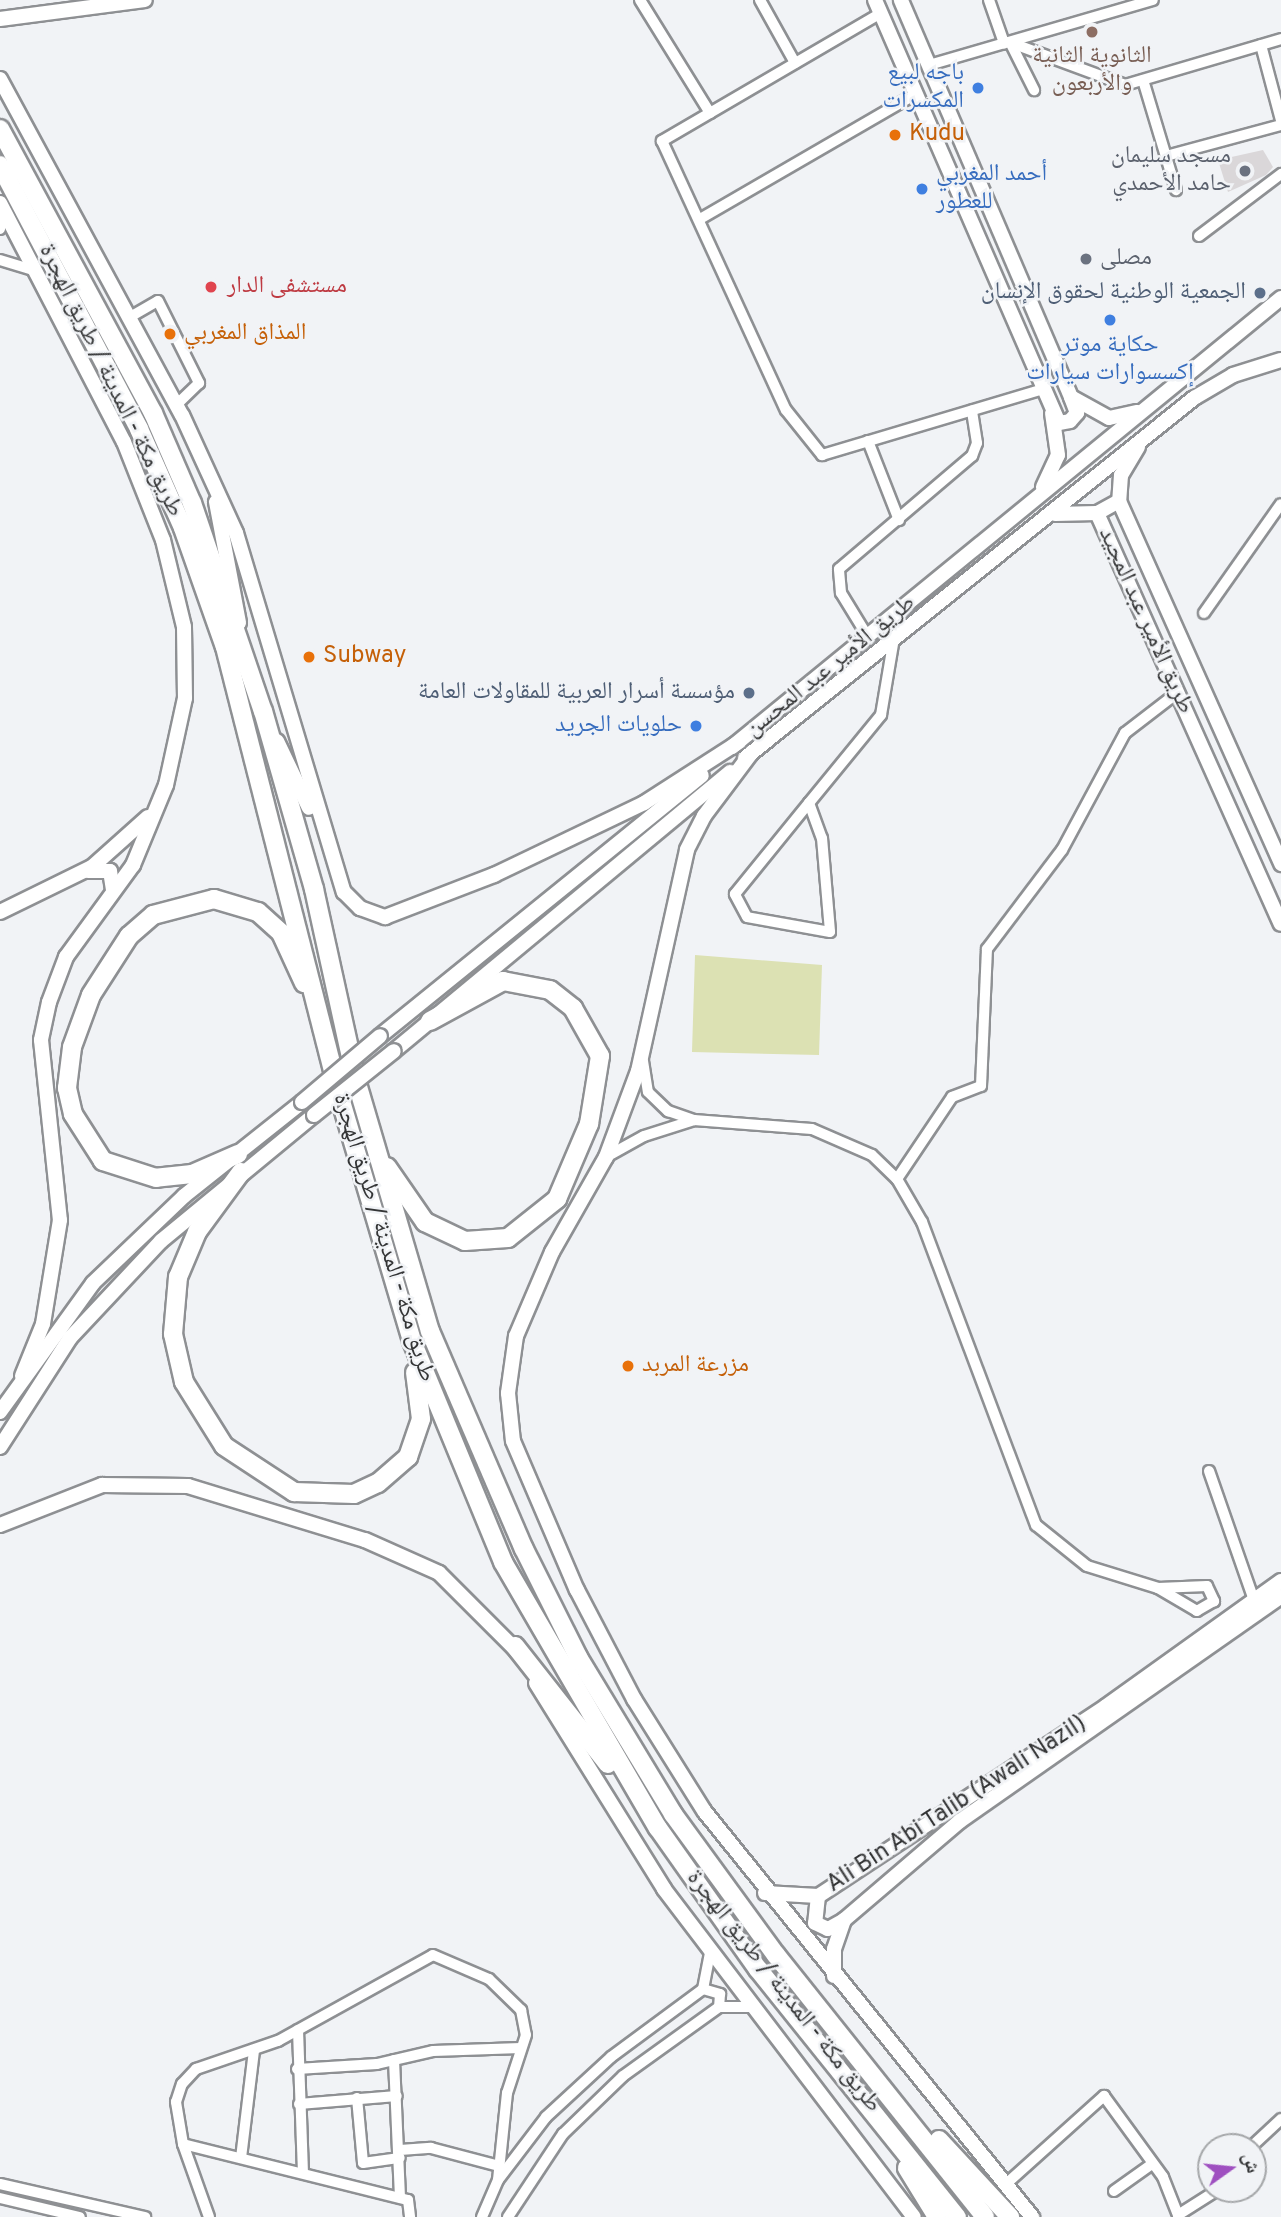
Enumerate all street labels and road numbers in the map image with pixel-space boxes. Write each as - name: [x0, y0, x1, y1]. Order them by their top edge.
- street label: طريق مكة - المدينة / طريق الهجرة: [31, 240, 189, 522]
- street label: طريق الأمير عبد المجيد: [1091, 523, 1199, 719]
- street label: طريق الأمير عبد المحسن: [740, 590, 922, 744]
- street label: طريق مكة - المدينة / طريق الهجرة: [325, 1090, 441, 1386]
- street label: Ali Bin Abi Talib (Awali Nazil): [821, 1710, 1093, 1900]
- street label: طريق مكة - المدينة / طريق الهجرة: [679, 1865, 887, 2119]

